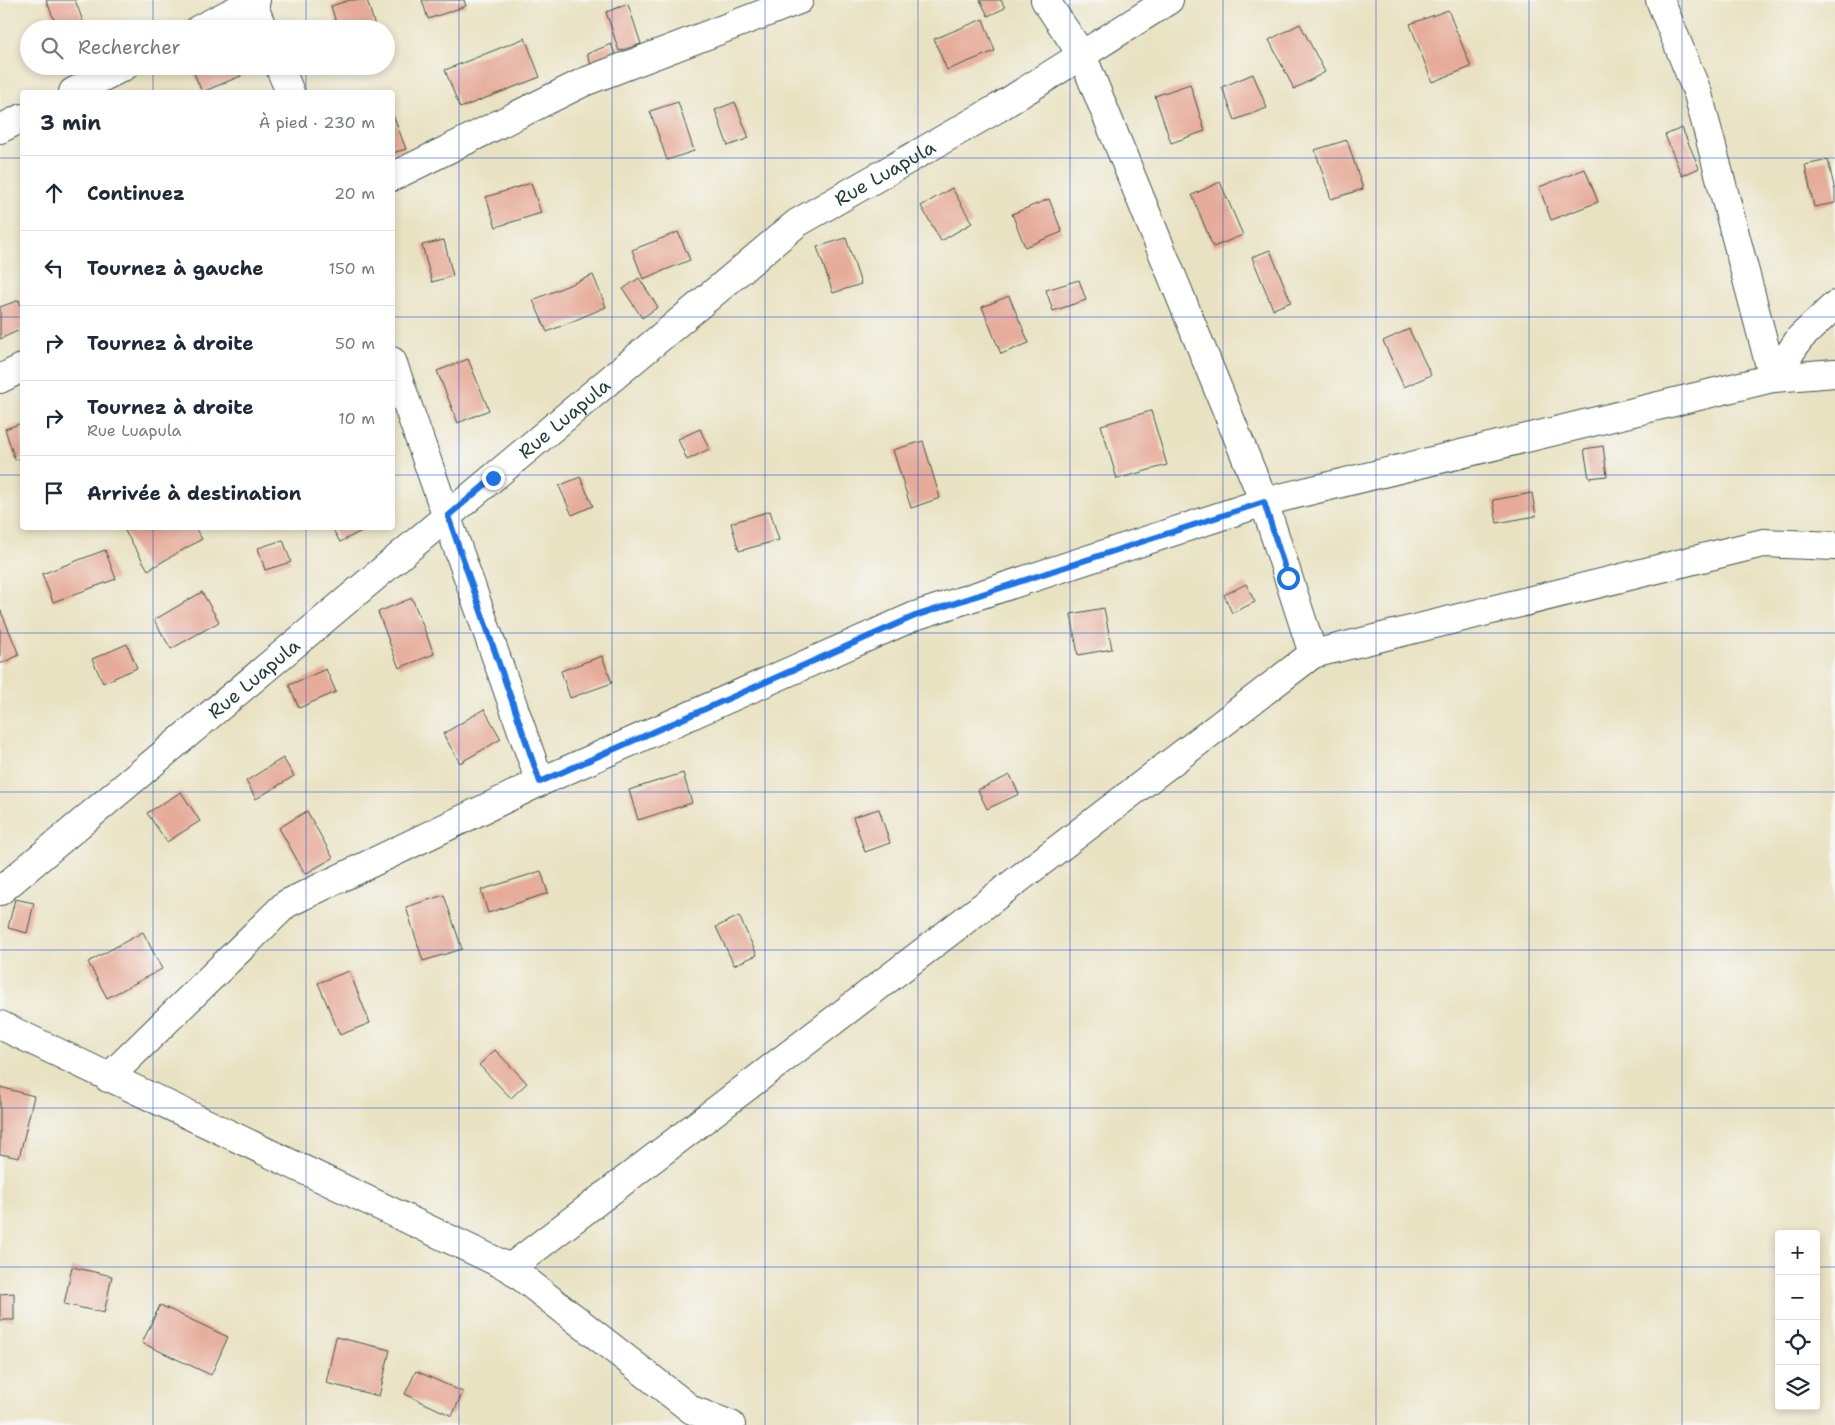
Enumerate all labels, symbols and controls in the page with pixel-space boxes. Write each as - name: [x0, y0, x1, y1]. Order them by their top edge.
- search box: [20, 20, 395, 75]
- icon: search: [38, 34, 66, 62]
- text: Rechercher: [78, 35, 181, 60]
- text: 3 min: [40, 109, 101, 137]
- text: À pied · 230 m: [259, 112, 375, 133]
- street label: Rue Luapula: [830, 134, 940, 212]
- icon: ahead: [40, 179, 68, 207]
- text: Continuez: [87, 181, 185, 206]
- text: 20 m: [334, 183, 375, 204]
- icon: left: [40, 254, 68, 282]
- text: Tournez à gauche: [87, 256, 264, 281]
- text: 150 m: [328, 258, 375, 279]
- icon: right: [40, 329, 68, 357]
- text: Tournez à droite: [87, 331, 254, 356]
- text: 50 m: [335, 333, 375, 354]
- street label: Rue Luapula: [513, 372, 615, 464]
- text: Tournez à droite: [87, 395, 254, 420]
- icon: right: [40, 404, 68, 432]
- text: 10 m: [338, 408, 375, 429]
- text: Rue Luapula: [87, 420, 182, 441]
- route end: [482, 467, 505, 490]
- icon: arrive: [40, 479, 68, 507]
- text: Arrivée à destination: [87, 481, 301, 506]
- route start: [1277, 567, 1300, 590]
- street label: Rue Luapula: [203, 633, 305, 724]
- map controls: [1775, 1230, 1820, 1410]
- button: +: [1775, 1230, 1820, 1275]
- button: −: [1775, 1275, 1820, 1320]
- button: locate: [1775, 1320, 1820, 1365]
- button: layers: [1775, 1365, 1820, 1410]

